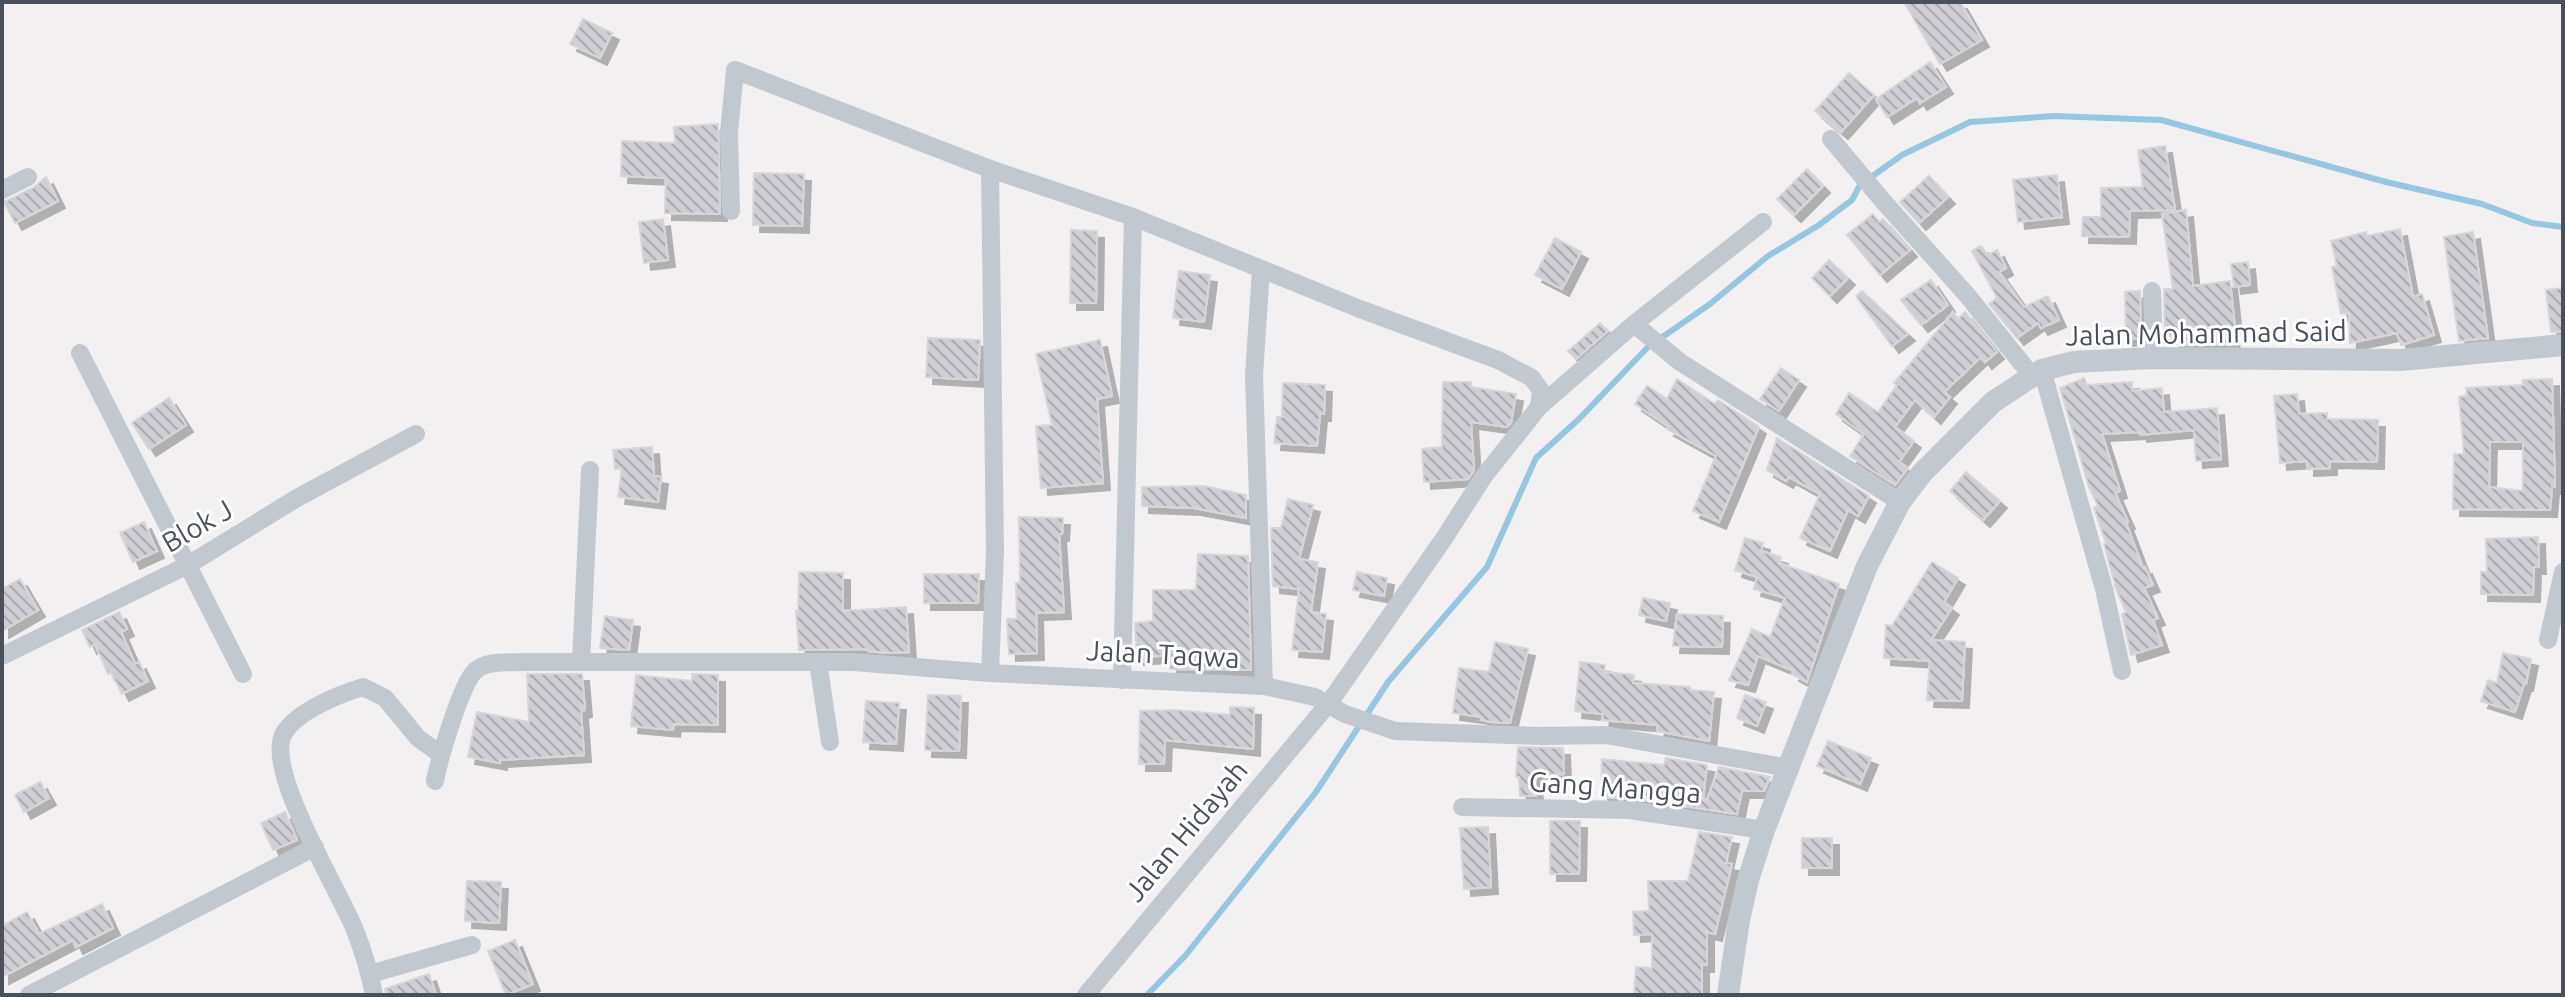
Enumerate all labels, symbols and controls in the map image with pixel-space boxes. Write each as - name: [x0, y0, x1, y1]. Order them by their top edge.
- street label: Jalan Mohammad Said: [2065, 315, 2347, 350]
- street label: Blok J: [156, 493, 237, 558]
- street label: Jalan Taqwa: [1085, 634, 1241, 673]
- street label: Jalan Hidayah: [1118, 754, 1253, 907]
- street label: Gang Mangga: [1528, 765, 1702, 808]

